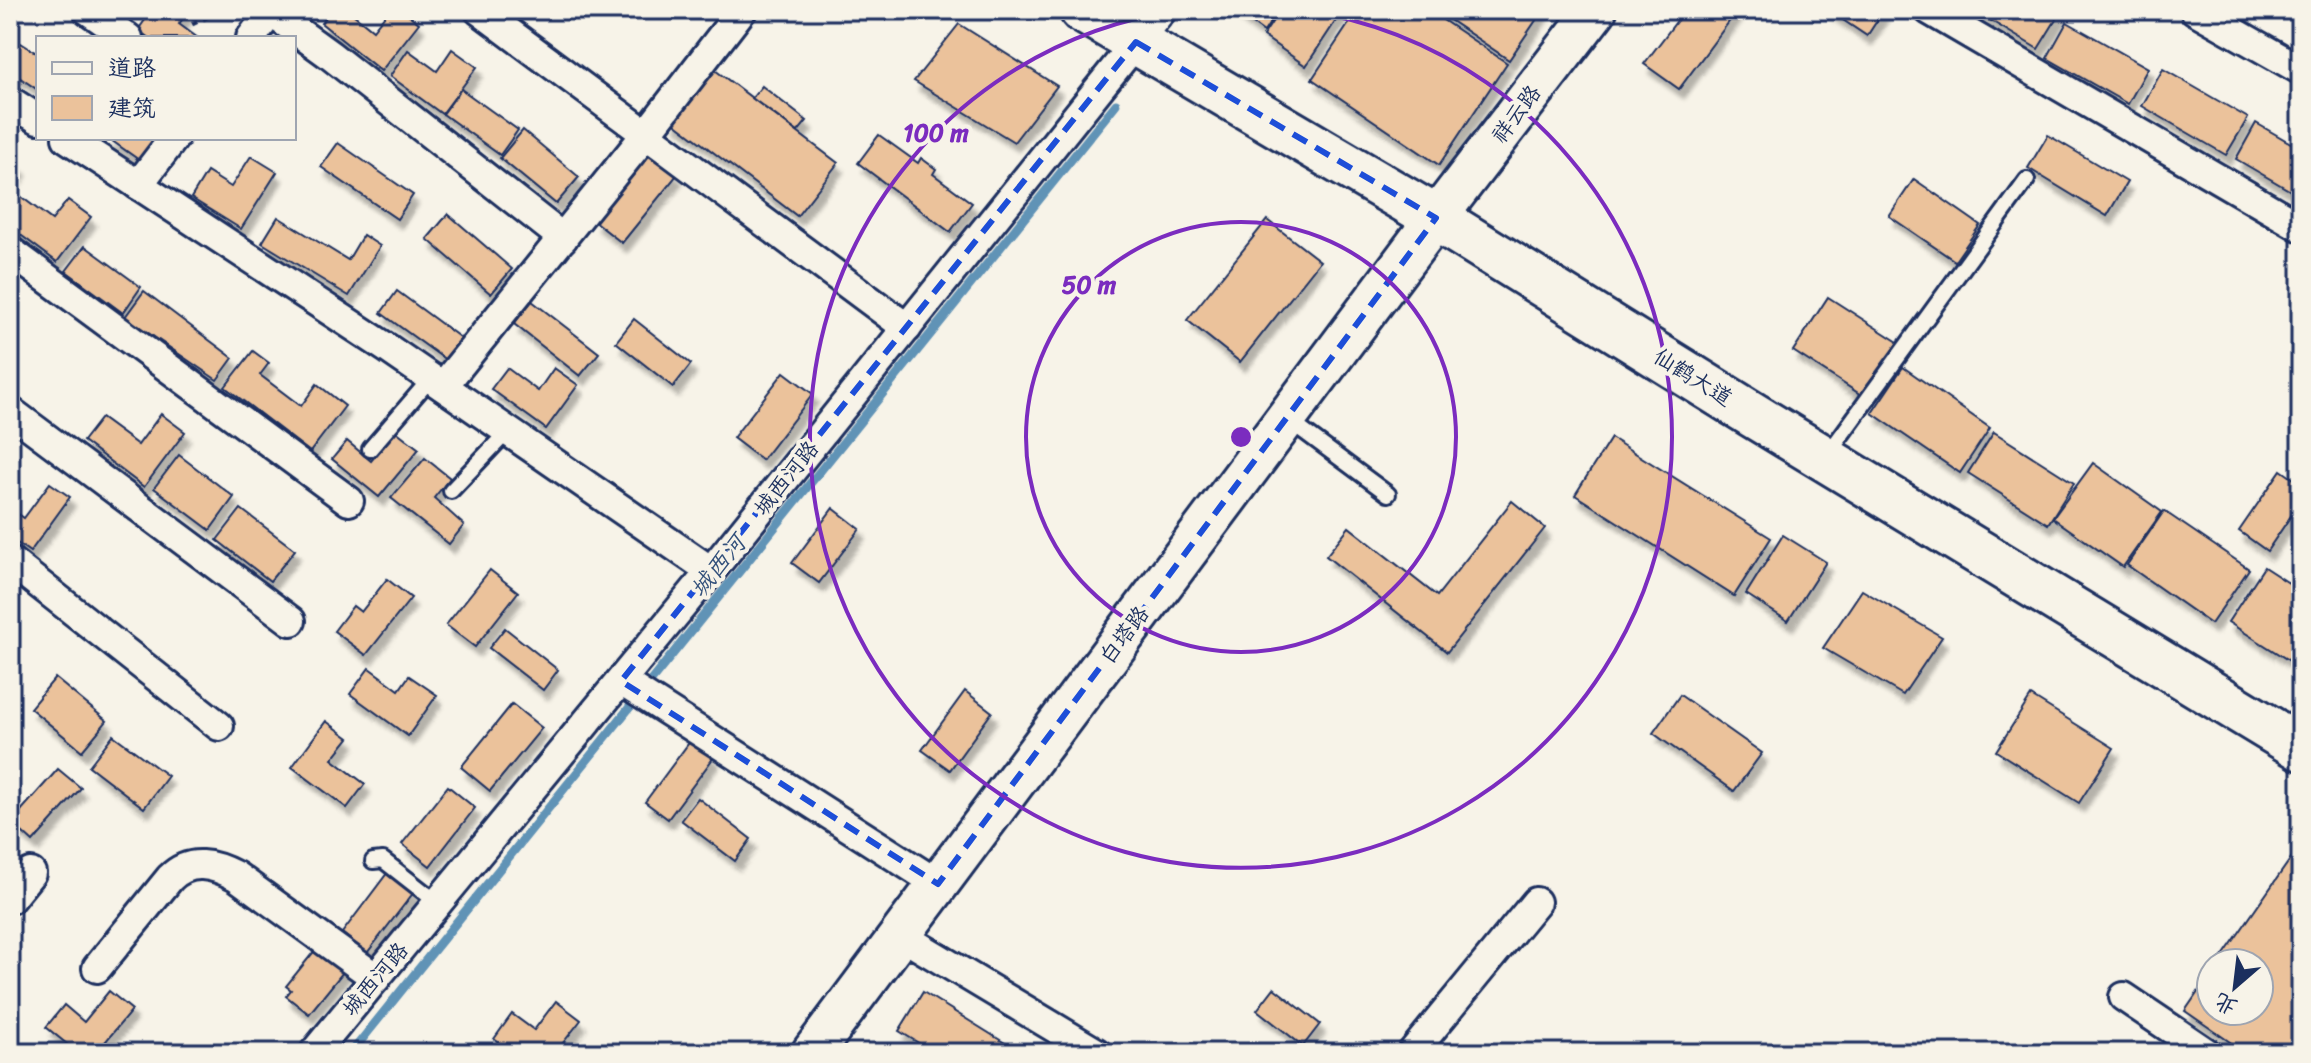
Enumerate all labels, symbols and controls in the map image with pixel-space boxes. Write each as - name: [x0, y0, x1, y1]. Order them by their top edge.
- legend: [36, 36, 296, 140]
- text: 道路: [108, 47, 156, 89]
- street label: 祥云路: [1481, 76, 1551, 152]
- text: 建筑: [108, 87, 156, 129]
- text: 100 m: [903, 112, 969, 154]
- text: 50 m: [1062, 264, 1117, 306]
- street label: 仙鹤大道: [1645, 337, 1741, 417]
- centre of rings: [1227, 423, 1255, 451]
- street label: 城西河路: [743, 432, 829, 524]
- water label: 城西河: [679, 522, 759, 607]
- street label: 白塔路: [1089, 597, 1159, 673]
- street label: 城西河路: [332, 933, 418, 1025]
- north arrow: [2195, 947, 2275, 1027]
- text: 北: [2207, 982, 2245, 1027]

